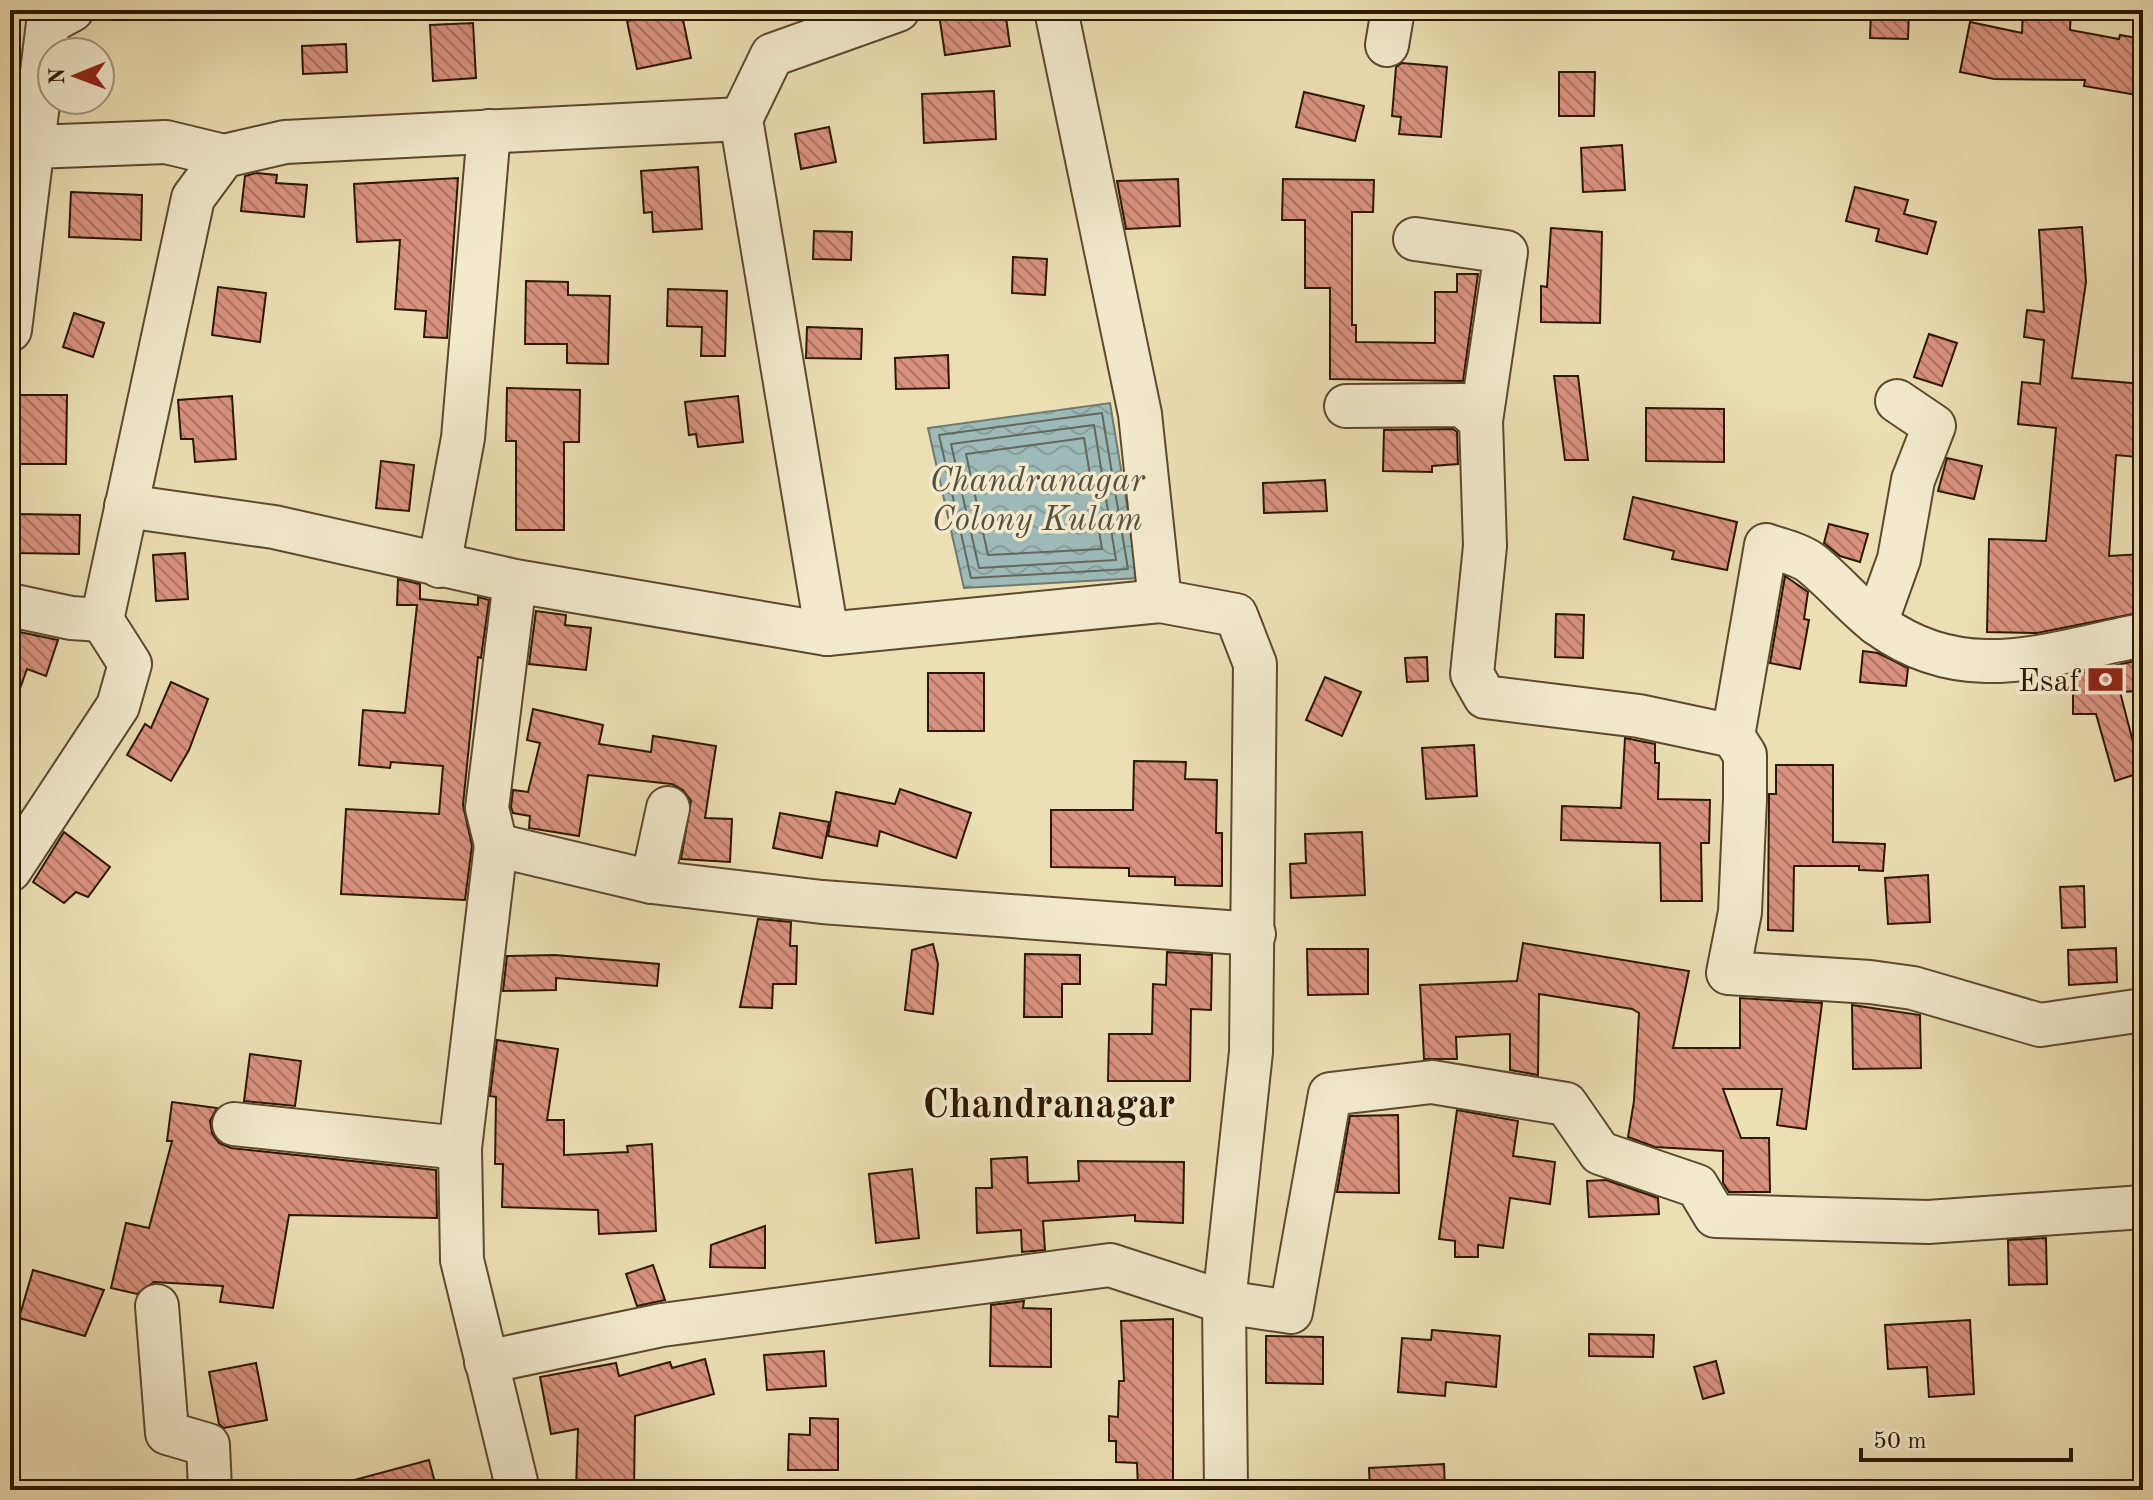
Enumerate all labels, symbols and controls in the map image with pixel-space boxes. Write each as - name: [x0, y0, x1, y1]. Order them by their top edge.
- north arrow: [36, 36, 116, 116]
- text: N: [47, 68, 69, 85]
- water label: Chandranagar Colony Kulam: [929, 465, 1146, 538]
- bank icon: Esaf: [2087, 661, 2125, 699]
- place label: Esaf: [2018, 667, 2081, 699]
- district label: Chandranagar: [923, 1087, 1175, 1127]
- scale bar: [1861, 1412, 2071, 1462]
- text: 50 m: [1873, 1430, 1927, 1454]

